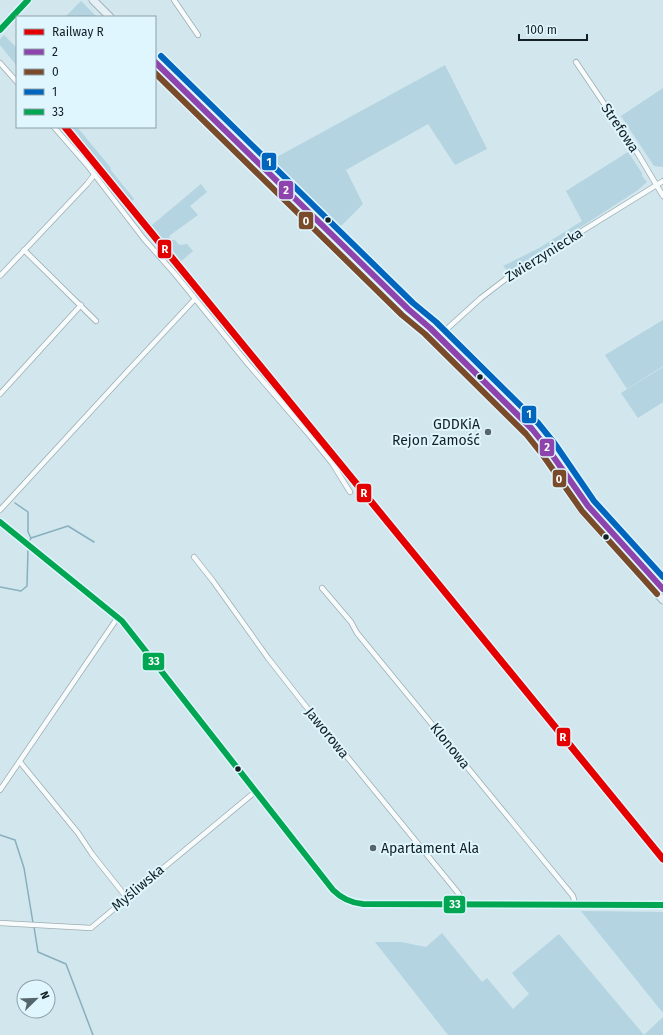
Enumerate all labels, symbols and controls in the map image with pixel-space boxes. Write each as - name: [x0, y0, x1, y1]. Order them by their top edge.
- legend: [16, 16, 156, 128]
- scale bar: [519, 16, 587, 42]
- text: 100 m: [525, 23, 557, 37]
- text: Railway R: [52, 25, 104, 39]
- text: 2: [52, 45, 58, 59]
- text: 0: [52, 65, 59, 79]
- text: 1: [52, 85, 57, 99]
- street label: Strefowa: [597, 100, 643, 156]
- text: 33: [52, 105, 64, 119]
- line badge: 1: [261, 152, 277, 171]
- text: 1: [266, 156, 272, 169]
- line badge: 2: [278, 180, 294, 200]
- text: 2: [283, 184, 289, 197]
- line badge: 0: [298, 211, 314, 230]
- text: 0: [303, 215, 310, 228]
- unlabelled marker: [323, 215, 333, 225]
- street label: Zwierzyniecka: [502, 224, 586, 286]
- line badge: R: [157, 239, 172, 259]
- text: R: [162, 243, 169, 256]
- unlabelled marker: [475, 372, 485, 382]
- line badge: 1: [521, 405, 537, 424]
- text: 1: [526, 408, 532, 421]
- place label: GDDKiA Rejon Zamość: [392, 416, 480, 449]
- marker: GDDKiA Rejon Zamość: [483, 427, 493, 437]
- line badge: 2: [539, 438, 555, 457]
- text: 2: [544, 441, 550, 454]
- line badge: 0: [552, 469, 567, 488]
- text: 0: [556, 473, 563, 486]
- line badge: R: [356, 483, 372, 503]
- text: R: [361, 487, 368, 500]
- unlabelled marker: [601, 532, 611, 542]
- line badge: 33: [142, 652, 165, 671]
- text: 33: [147, 655, 160, 668]
- street label: Jaworowa: [301, 704, 353, 762]
- street label: Klonowa: [426, 720, 474, 772]
- line badge: R: [556, 727, 571, 747]
- text: R: [560, 731, 567, 744]
- unlabelled marker: [233, 764, 243, 774]
- place label: Apartament Ala: [381, 840, 479, 857]
- marker: Apartament Ala: [368, 843, 378, 853]
- street label: Myśliwska: [108, 861, 168, 915]
- line badge: 33: [443, 895, 466, 914]
- text: 33: [448, 898, 461, 911]
- north arrow: [16, 979, 56, 1019]
- text: N: [37, 989, 52, 1001]

